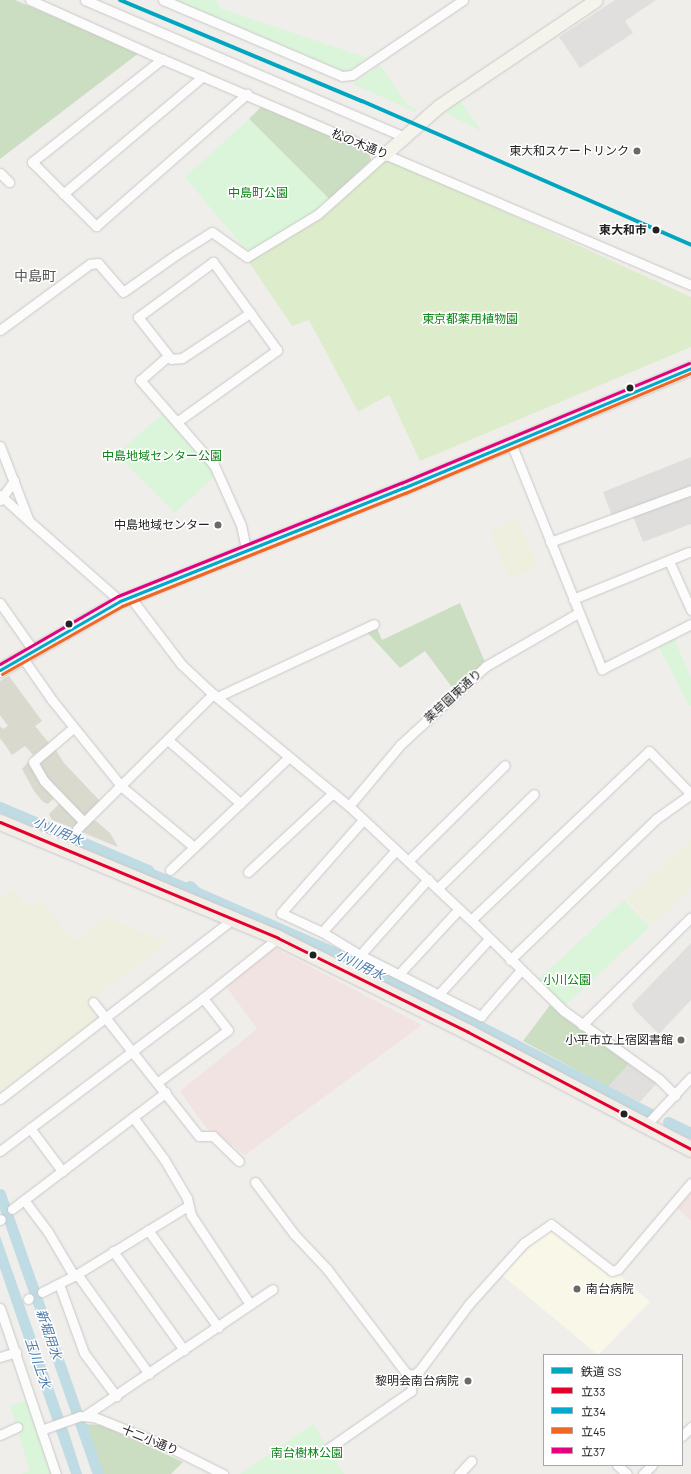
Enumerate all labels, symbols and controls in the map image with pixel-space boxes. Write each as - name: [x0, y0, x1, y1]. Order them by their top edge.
- street label: 松の木通り: [329, 126, 391, 162]
- place label: 東大和スケートリンク: [509, 144, 629, 158]
- marker: 東大和スケートリンク: [632, 146, 642, 156]
- park label: 中島町公園: [228, 186, 288, 200]
- place label: 東大和市: [599, 223, 647, 237]
- marker: 東大和市: [650, 224, 662, 236]
- district label: 中島町: [14, 268, 56, 284]
- park label: 東京都薬用植物園: [422, 312, 518, 326]
- unlabelled marker: [625, 383, 635, 393]
- park label: 中島地域センター公園: [102, 449, 222, 463]
- place label: 中島地域センター: [114, 518, 210, 532]
- marker: 中島地域センター: [213, 520, 223, 530]
- unlabelled marker: [64, 619, 74, 629]
- street label: 薬草園東通り: [421, 667, 485, 725]
- water label: 小川用水: [31, 814, 85, 848]
- water label: 小川用水: [333, 947, 387, 983]
- unlabelled marker: [308, 950, 318, 960]
- park label: 小川公園: [543, 973, 591, 987]
- place label: 小平市立上宿図書館: [565, 1033, 673, 1047]
- marker: 小平市立上宿図書館: [676, 1035, 686, 1045]
- unlabelled marker: [619, 1109, 629, 1119]
- place label: 南台病院: [586, 1282, 634, 1296]
- marker: 南台病院: [571, 1283, 583, 1295]
- water label: 新堀用水: [33, 1307, 65, 1361]
- water label: 玉川上水: [22, 1336, 54, 1390]
- legend: [543, 1354, 683, 1466]
- text: 鉄道 SS: [581, 1364, 621, 1378]
- place label: 黎明会南台病院: [375, 1374, 459, 1388]
- marker: 黎明会南台病院: [462, 1375, 474, 1387]
- text: 立33: [581, 1384, 605, 1398]
- text: 立34: [581, 1404, 606, 1418]
- street label: 十二小通り: [119, 1422, 181, 1458]
- text: 立45: [581, 1424, 606, 1438]
- text: 立37: [581, 1444, 605, 1458]
- park label: 南台樹林公園: [271, 1446, 343, 1460]

